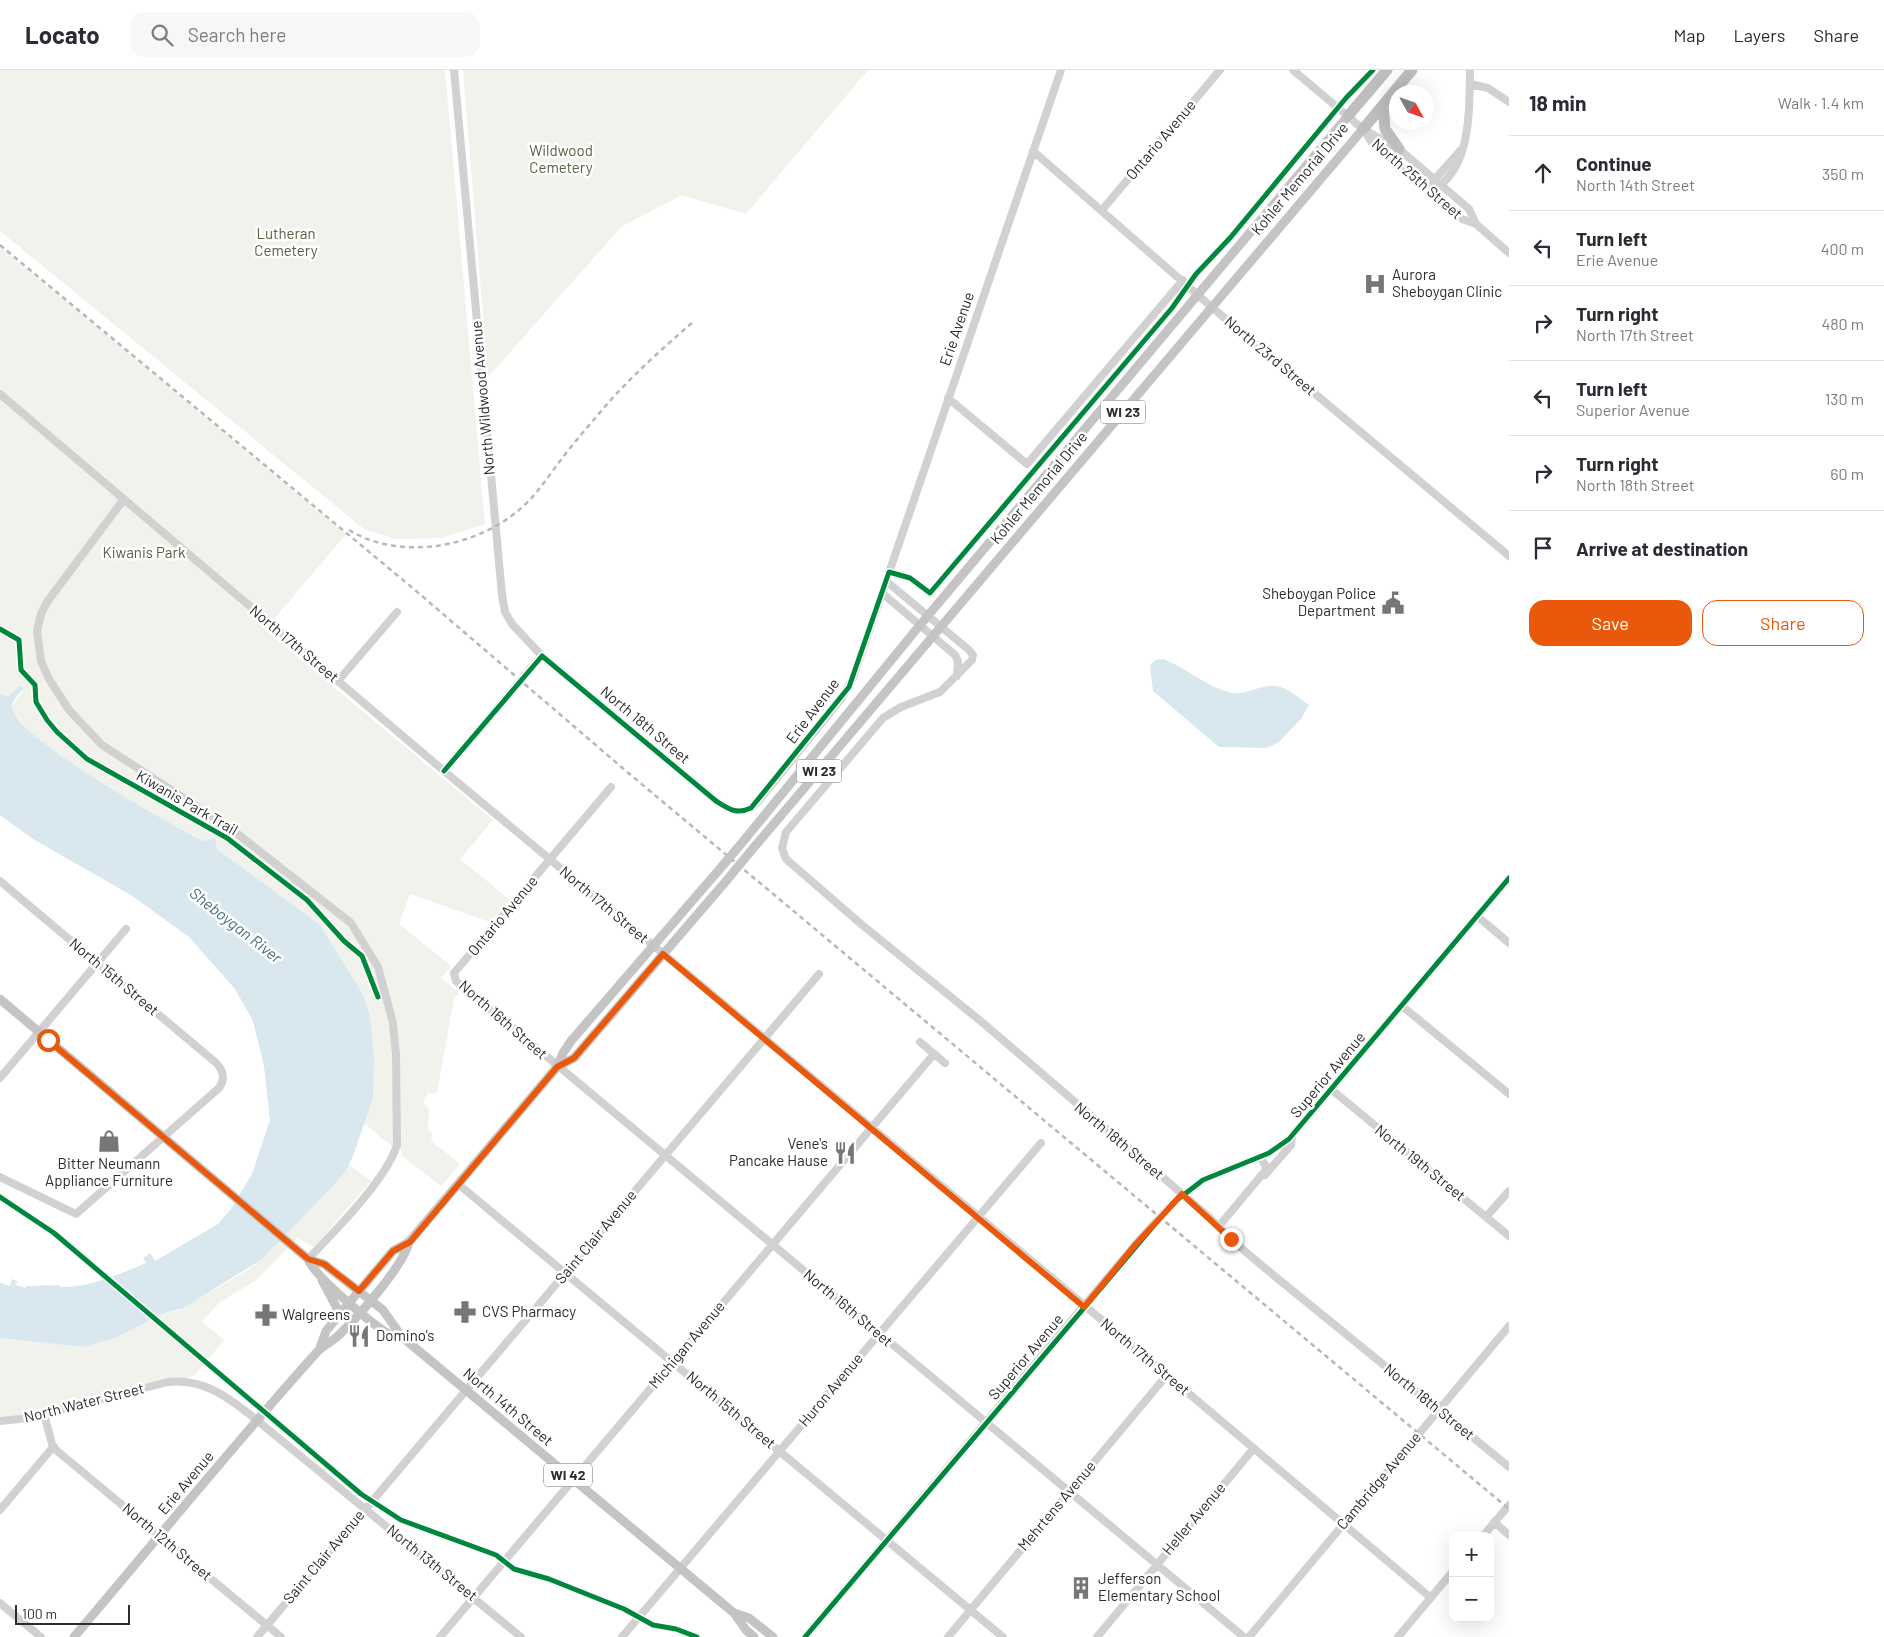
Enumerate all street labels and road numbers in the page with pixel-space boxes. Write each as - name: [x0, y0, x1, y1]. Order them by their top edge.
- street label: Ontario Avenue: [1122, 96, 1199, 183]
- street label: Kohler Memorial Drive: [1247, 119, 1351, 238]
- street label: North 25th Street: [1369, 134, 1466, 222]
- street label: Erie Avenue: [935, 289, 977, 368]
- street label: North 23rd Street: [1221, 312, 1320, 399]
- street label: North Wildwood Avenue: [466, 320, 498, 476]
- road number: WI 23: [1100, 401, 1146, 424]
- street label: Kohler Memorial Drive: [986, 428, 1090, 547]
- street label: North 17th Street: [247, 601, 343, 686]
- street label: Erie Avenue: [782, 674, 843, 747]
- street label: North 18th Street: [597, 682, 694, 767]
- road number: WI 23: [796, 759, 842, 782]
- street label: Kiwanis Park Trail: [134, 766, 241, 838]
- street label: North 17th Street: [557, 862, 653, 947]
- street label: Ontario Avenue: [464, 872, 541, 959]
- street label: North 15th Street: [66, 934, 163, 1019]
- street label: North 16th Street: [456, 976, 551, 1062]
- street label: Superior Avenue: [1286, 1028, 1368, 1121]
- street label: North 18th Street: [1071, 1098, 1168, 1183]
- street label: North 19th Street: [1372, 1120, 1469, 1204]
- street label: Saint Clair Avenue: [551, 1186, 640, 1287]
- street label: North 16th Street: [800, 1265, 897, 1350]
- street label: Michigan Avenue: [644, 1297, 728, 1392]
- street label: Superior Avenue: [984, 1310, 1066, 1403]
- street label: North 17th Street: [1098, 1314, 1194, 1399]
- street label: Huron Avenue: [794, 1349, 866, 1430]
- street label: North 18th Street: [1381, 1359, 1478, 1443]
- street label: North 14th Street: [460, 1363, 557, 1449]
- street label: North 15th Street: [683, 1367, 780, 1452]
- street label: North Water Street: [22, 1378, 146, 1426]
- street label: Cambridge Avenue: [1332, 1428, 1424, 1533]
- street label: Erie Avenue: [154, 1447, 217, 1518]
- street label: Mehrtens Avenue: [1013, 1457, 1099, 1554]
- road number: WI 42: [544, 1464, 592, 1486]
- street label: Heller Avenue: [1158, 1479, 1229, 1558]
- street label: North 12th Street: [119, 1499, 216, 1584]
- street label: Saint Clair Avenue: [279, 1506, 368, 1607]
- street label: North 13th Street: [384, 1520, 481, 1604]

